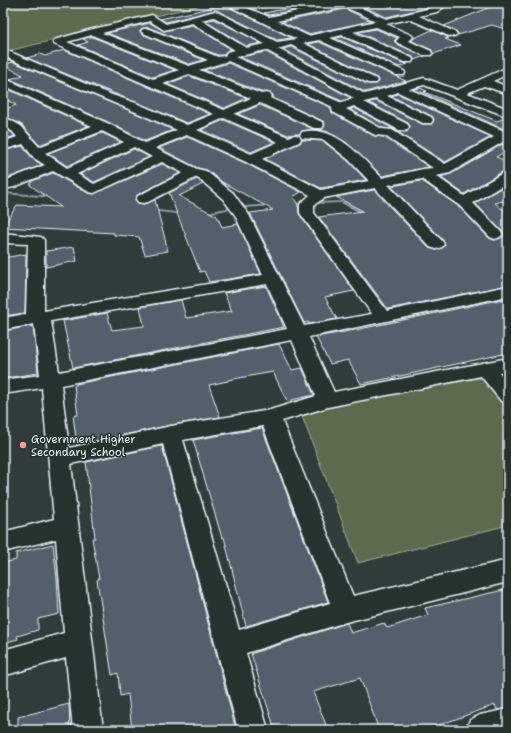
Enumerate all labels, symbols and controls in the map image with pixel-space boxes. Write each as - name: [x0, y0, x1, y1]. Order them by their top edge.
- place label: Government Higher Secondary School: [31, 432, 135, 460]
- marker: Government Higher Secondary School: [18, 440, 28, 450]

